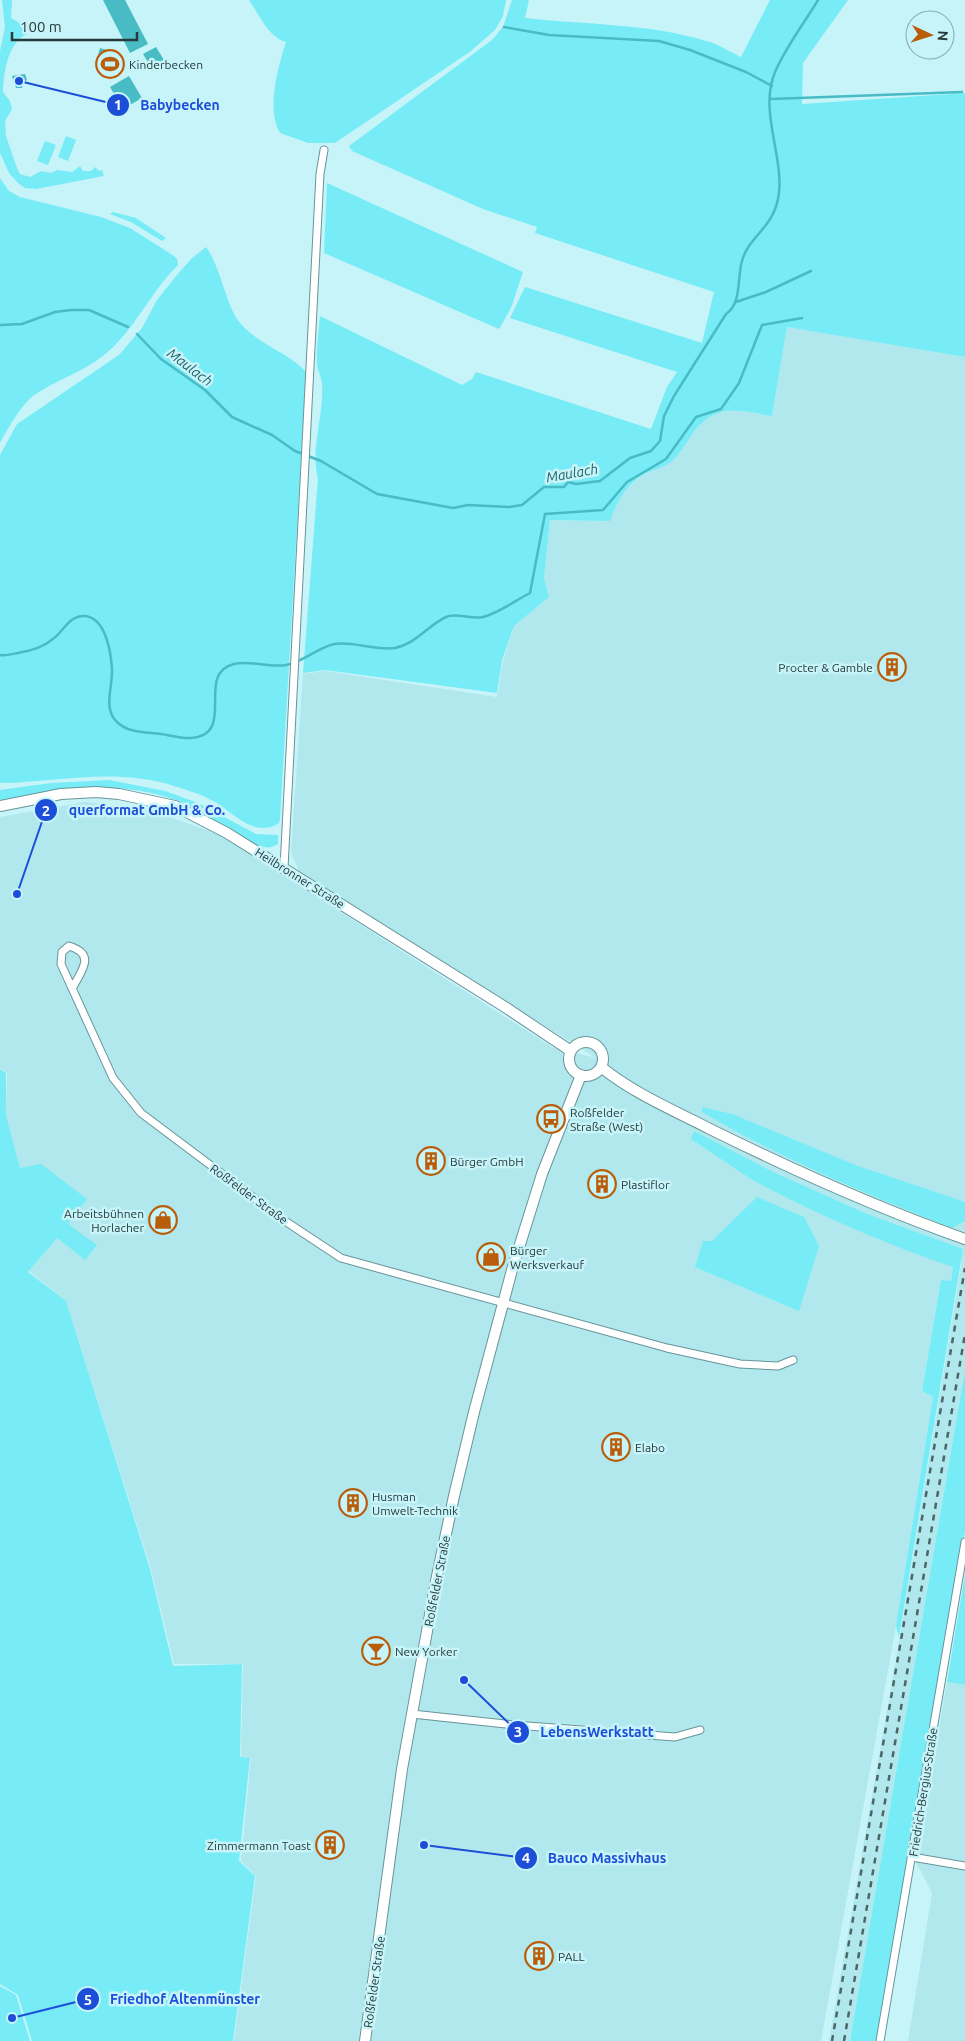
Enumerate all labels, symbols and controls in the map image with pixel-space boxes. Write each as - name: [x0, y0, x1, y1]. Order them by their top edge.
- scale bar: [12, 10, 138, 42]
- north arrow: [905, 10, 955, 60]
- text: 100 m: [20, 18, 62, 35]
- text: N: [935, 30, 951, 42]
- sports icon: Kinderbecken: [95, 49, 125, 79]
- place label: Kinderbecken: [129, 58, 203, 71]
- callout: Babybecken: [105, 90, 230, 119]
- text: 1: [114, 96, 122, 113]
- text: Babybecken: [140, 97, 220, 113]
- water label: Maulach: [164, 345, 216, 389]
- water label: Maulach: [545, 461, 599, 485]
- building icon: Procter & Gamble: [877, 652, 907, 682]
- place label: Procter & Gamble: [778, 661, 873, 674]
- callout: querformat GmbH & Co.: [34, 796, 235, 825]
- text: 2: [42, 802, 50, 819]
- text: querformat GmbH & Co.: [69, 802, 225, 818]
- street label: Heilbronner Straße: [253, 845, 347, 911]
- bus stop icon: Roßfelder Straße (West): [536, 1104, 566, 1134]
- place label: Roßfelder Straße (West): [570, 1106, 643, 1134]
- building icon: Bürger GmbH: [416, 1146, 446, 1176]
- place label: Bürger GmbH: [450, 1155, 524, 1168]
- street label: Roßfelder Straße: [208, 1162, 290, 1226]
- building icon: Plastiflor: [587, 1169, 617, 1199]
- place label: Plastiflor: [621, 1178, 670, 1191]
- shop icon: Arbeitsbühnen Horlacher: [148, 1205, 178, 1235]
- place label: Arbeitsbühnen Horlacher: [64, 1207, 144, 1234]
- shop icon: Bürger Werksverkauf: [476, 1242, 506, 1272]
- place label: Bürger Werksverkauf: [510, 1244, 584, 1271]
- building icon: Elabo: [601, 1432, 631, 1462]
- place label: Elabo: [635, 1441, 665, 1454]
- building icon: Husman Umwelt-Technik: [338, 1488, 368, 1518]
- place label: Husman Umwelt-Technik: [372, 1490, 458, 1517]
- street label: Roßfelder Straße: [422, 1534, 452, 1628]
- bar icon: New Yorker: [361, 1636, 391, 1666]
- place label: New Yorker: [395, 1645, 458, 1658]
- callout: LebensWerkstatt: [505, 1717, 664, 1746]
- text: 3: [514, 1723, 522, 1740]
- text: LebensWerkstatt: [540, 1724, 654, 1740]
- street label: Friedrich-Bergius-Straße: [906, 1727, 940, 1857]
- building icon: Zimmermann Toast: [315, 1830, 345, 1860]
- place label: Zimmermann Toast: [207, 1839, 311, 1852]
- callout: Bauco Massivhaus: [513, 1843, 677, 1872]
- text: 4: [522, 1849, 530, 1866]
- text: Bauco Massivhaus: [548, 1850, 667, 1866]
- street label: Roßfelder Straße: [361, 1935, 387, 2029]
- building icon: PALL: [524, 1941, 554, 1971]
- place label: PALL: [558, 1950, 585, 1963]
- callout: Friedhof Altenmünster: [75, 1985, 270, 2014]
- text: 5: [84, 1991, 92, 2008]
- text: Friedhof Altenmünster: [110, 1991, 260, 2007]

